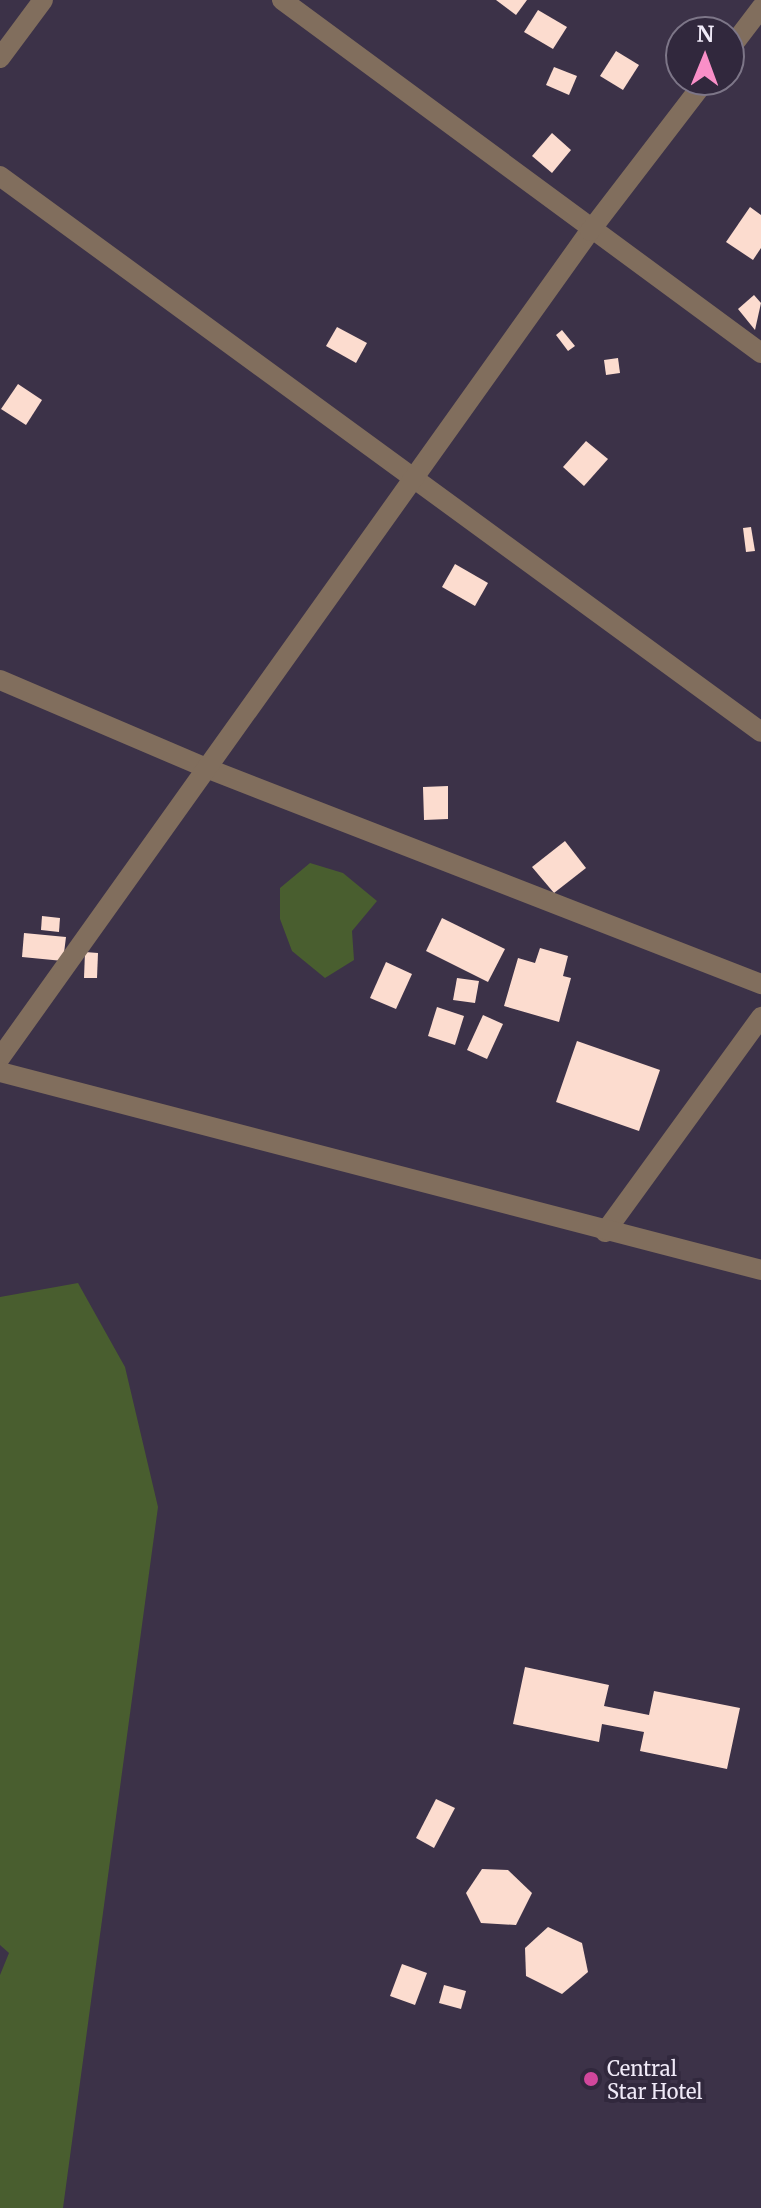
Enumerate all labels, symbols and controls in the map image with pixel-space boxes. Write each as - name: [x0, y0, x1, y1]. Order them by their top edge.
- north arrow: [665, 16, 745, 96]
- text: N: [696, 20, 714, 48]
- place label: Central Star Hotel: [607, 2056, 703, 2103]
- marker: Central Star Hotel: [582, 2070, 600, 2088]

